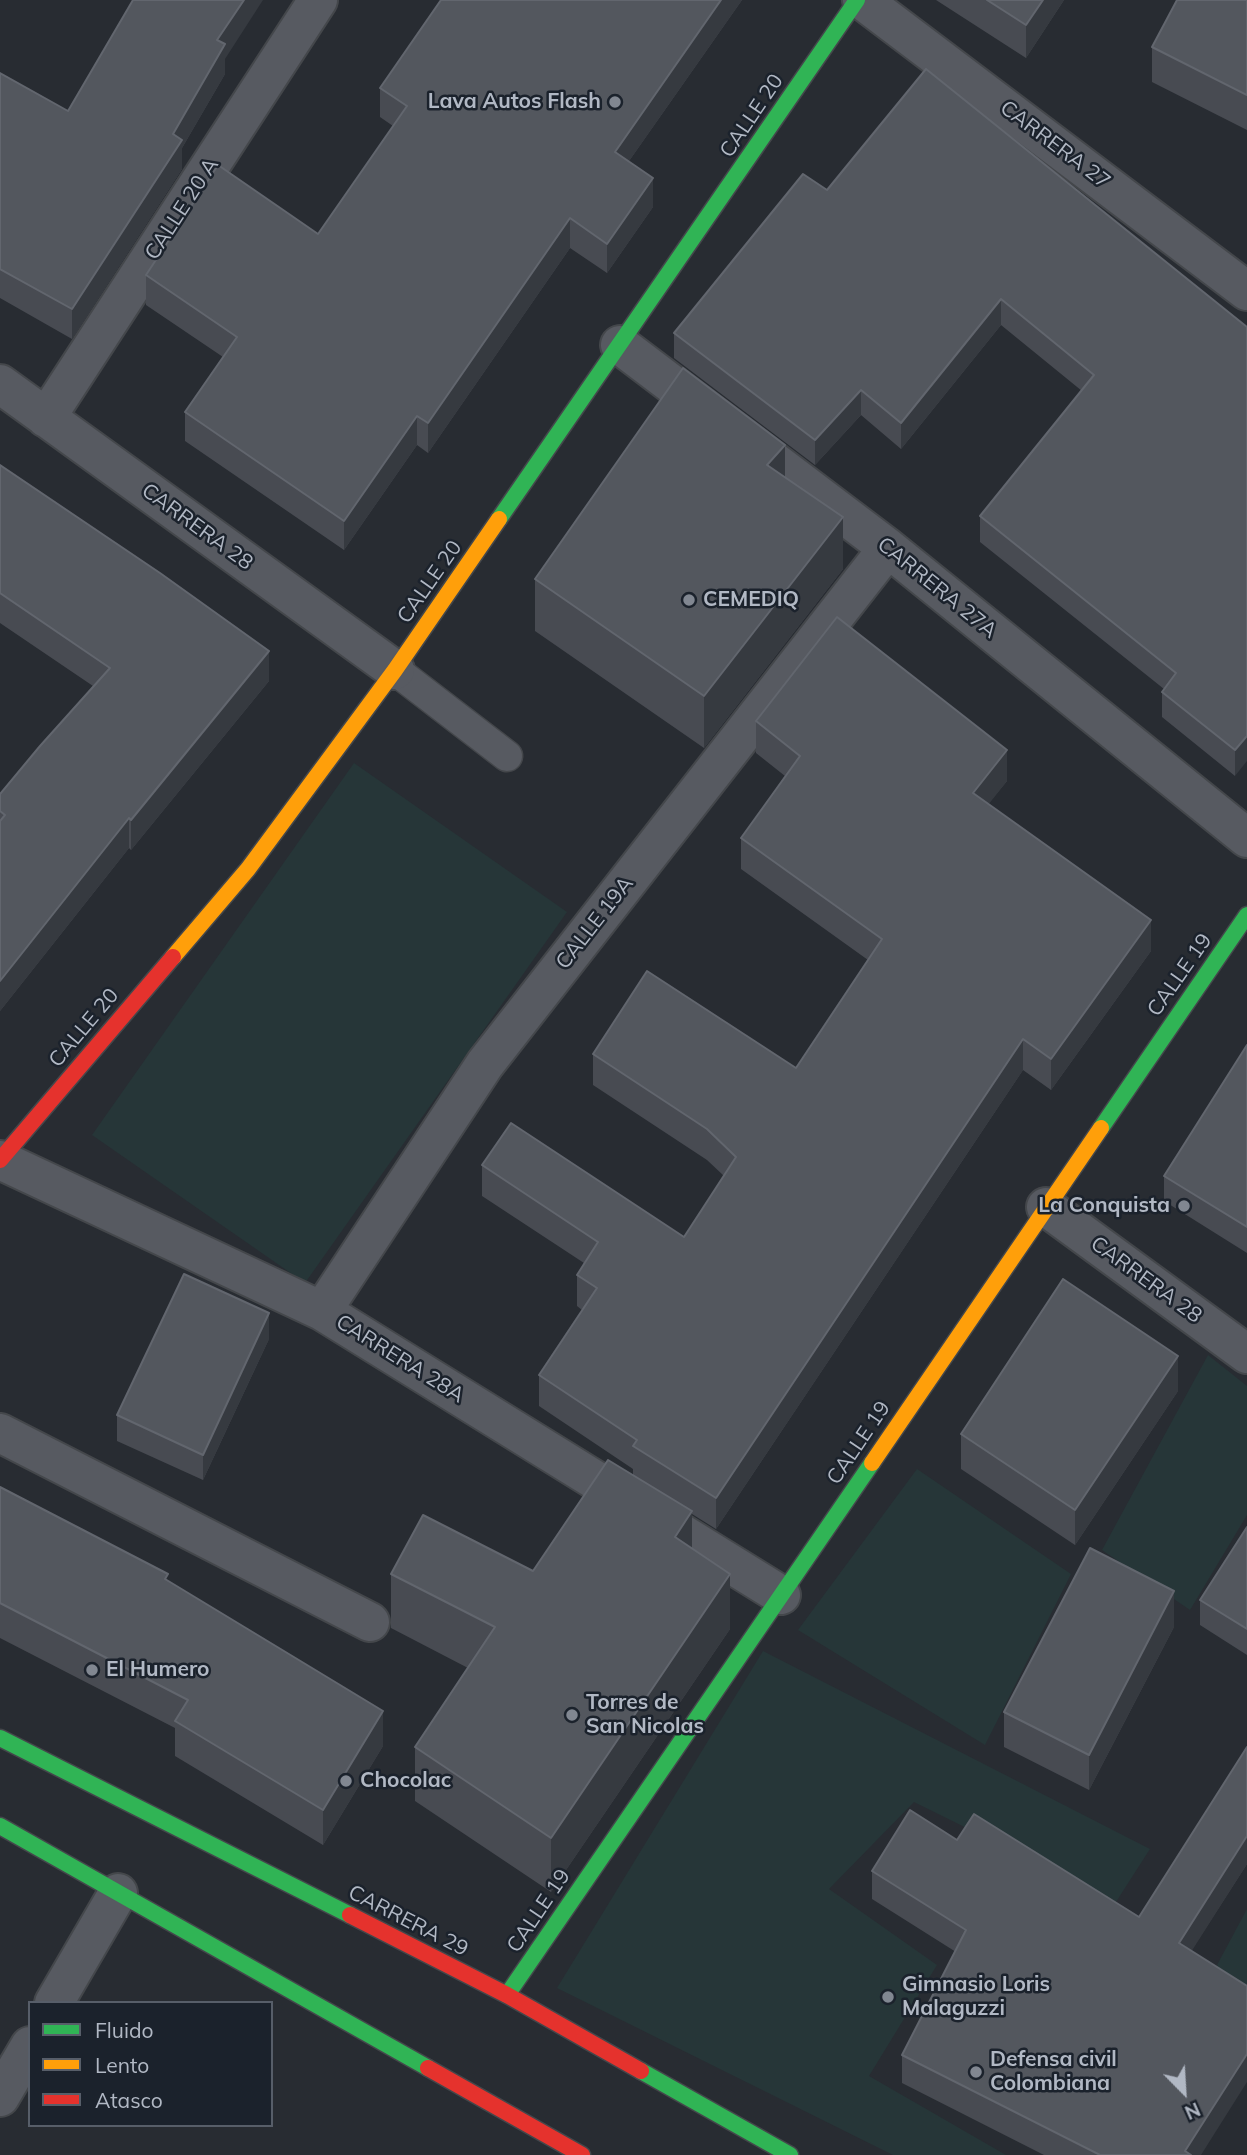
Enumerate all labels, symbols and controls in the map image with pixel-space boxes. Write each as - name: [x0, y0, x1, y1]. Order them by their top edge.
- street label: CALLE 20: [715, 69, 789, 163]
- place label: Lava Autos Flash: [428, 89, 601, 115]
- marker: Lava Autos Flash: [607, 94, 623, 110]
- street label: CARRERA 27: [995, 95, 1115, 195]
- street label: CALLE 20 A: [140, 153, 224, 265]
- street label: CARRERA 28: [137, 478, 257, 576]
- street label: CARRERA 27A: [872, 532, 1002, 644]
- street label: CALLE 20: [392, 536, 468, 628]
- place label: CEMEDIQ: [703, 587, 799, 613]
- marker: CEMEDIQ: [681, 592, 697, 608]
- street label: CALLE 19A: [551, 872, 639, 974]
- street label: CALLE 19: [1142, 929, 1218, 1021]
- street label: CALLE 20: [44, 983, 124, 1073]
- place label: La Conquista: [1038, 1193, 1170, 1219]
- marker: La Conquista: [1176, 1198, 1192, 1214]
- street label: CARRERA 28: [1086, 1231, 1206, 1329]
- street label: CARRERA 28A: [331, 1309, 469, 1409]
- street label: CALLE 19: [822, 1396, 896, 1490]
- place label: El Humero: [106, 1657, 209, 1683]
- marker: El Humero: [84, 1662, 100, 1678]
- place label: Torres de San Nicolas: [586, 1690, 704, 1740]
- marker: Torres de San Nicolas: [564, 1707, 580, 1723]
- place label: Chocolac: [360, 1768, 451, 1794]
- marker: Chocolac: [338, 1773, 354, 1789]
- street label: CALLE 19: [502, 1864, 576, 1958]
- street label: CARRERA 29: [344, 1880, 472, 1962]
- place label: Gimnasio Loris Malaguzzi: [902, 1972, 1050, 2022]
- marker: Gimnasio Loris Malaguzzi: [880, 1989, 896, 2005]
- legend: [28, 2001, 273, 2127]
- text: Fluido: [95, 2017, 154, 2043]
- place label: Defensa civil Colombiana: [990, 2047, 1117, 2097]
- text: Lento: [95, 2052, 149, 2078]
- north arrow: [1149, 2057, 1219, 2127]
- marker: Defensa civil Colombiana: [968, 2064, 984, 2080]
- text: Atasco: [95, 2087, 163, 2113]
- text: N: [1181, 2097, 1204, 2125]

